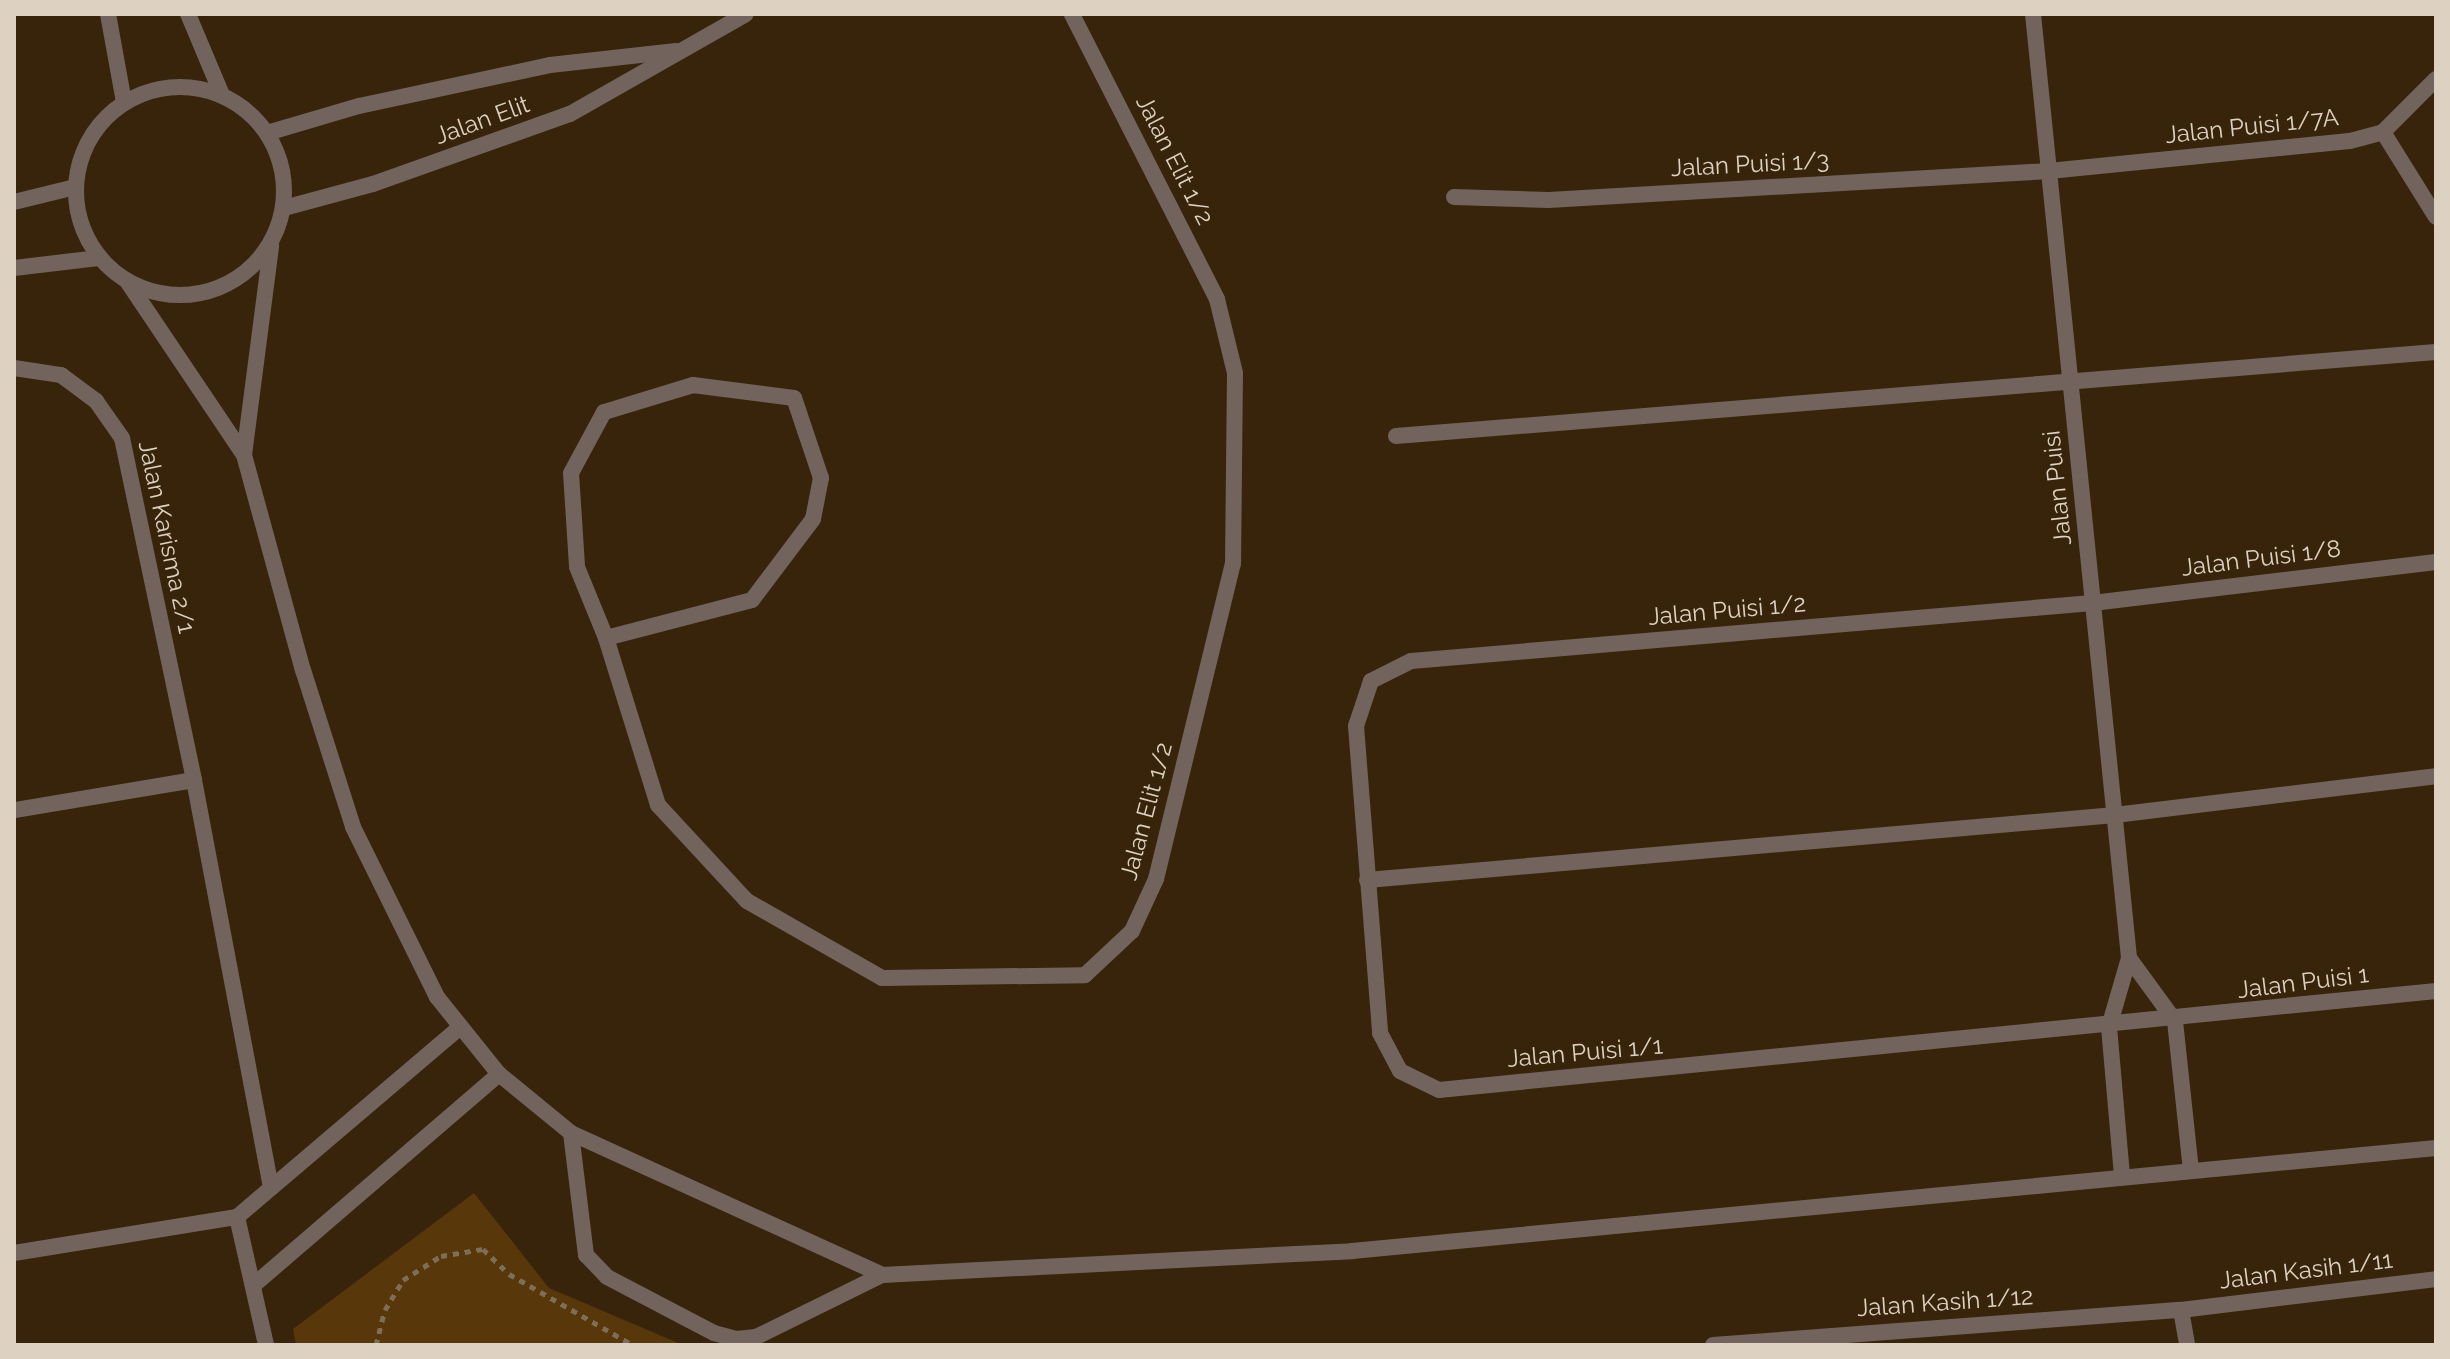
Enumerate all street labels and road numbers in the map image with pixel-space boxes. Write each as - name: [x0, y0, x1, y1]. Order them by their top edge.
- street label: Jalan Elit: [431, 90, 533, 150]
- street label: Jalan Elit 1/2: [1130, 90, 1220, 230]
- street label: Jalan Puisi 1/7A: [2164, 103, 2340, 149]
- street label: Jalan Puisi 1/3: [1670, 145, 1830, 183]
- street label: Jalan Puisi: [2037, 429, 2077, 547]
- street label: Jalan Karisma 2/1: [133, 438, 201, 636]
- street label: Jalan Puisi 1/8: [2180, 534, 2342, 582]
- street label: Jalan Puisi 1/2: [1647, 589, 1807, 631]
- street label: Jalan Elit 1/2: [1114, 739, 1178, 883]
- street label: Jalan Puisi 1: [2236, 960, 2370, 1004]
- street label: Jalan Puisi 1/1: [1506, 1031, 1664, 1073]
- street label: Jalan Kasih 1/11: [2218, 1245, 2394, 1295]
- street label: Jalan Kasih 1/12: [1856, 1281, 2034, 1323]

